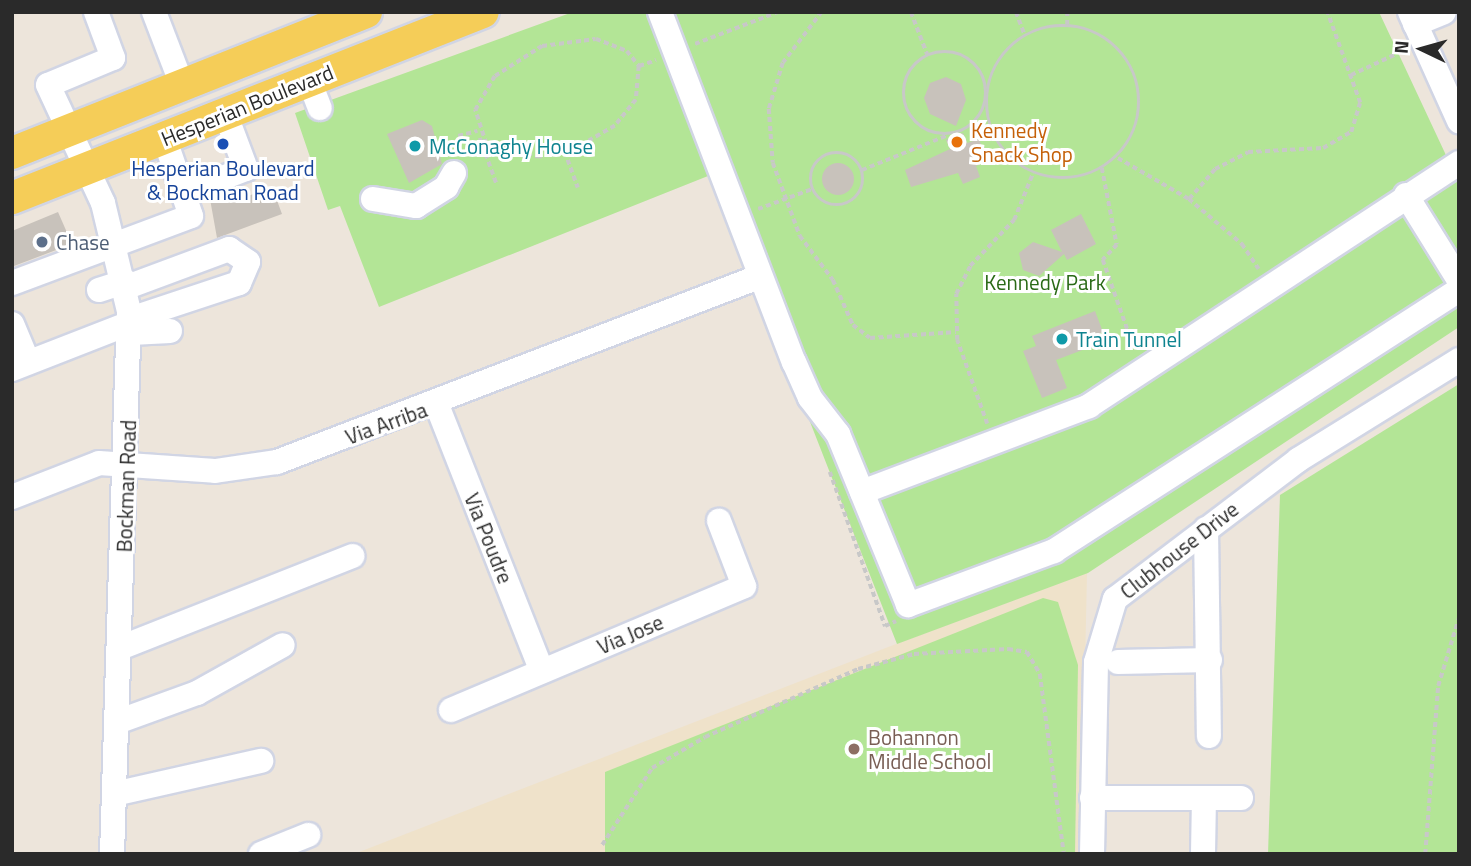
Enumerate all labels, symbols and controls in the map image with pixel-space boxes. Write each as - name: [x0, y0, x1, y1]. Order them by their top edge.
- north arrow: [1387, 14, 1457, 84]
- text: N: [1386, 39, 1416, 55]
- street label: Hesperian Boulevard: [157, 59, 337, 151]
- place label: Kennedy Snack Shop: [971, 117, 1073, 167]
- place label: McConaghy House: [429, 133, 593, 159]
- marker: Kennedy Snack Shop: [949, 134, 965, 150]
- marker: Hesperian Boulevard & Bockman Road: [215, 136, 231, 152]
- marker: McConaghy House: [407, 138, 423, 154]
- place label: Hesperian Boulevard & Bockman Road: [131, 155, 315, 205]
- place label: Chase: [56, 229, 110, 255]
- marker: Chase: [34, 234, 50, 250]
- park label: Kennedy Park: [984, 269, 1106, 295]
- place label: Train Tunnel: [1076, 326, 1182, 352]
- marker: Train Tunnel: [1054, 331, 1070, 347]
- street label: Via Arriba: [342, 397, 430, 449]
- street label: Bockman Road: [111, 419, 141, 553]
- street label: Via Poudre: [459, 489, 519, 587]
- street label: Clubhouse Drive: [1115, 496, 1243, 604]
- street label: Via Jose: [593, 609, 667, 659]
- place label: Bohannon Middle School: [868, 724, 991, 774]
- marker: Bohannon Middle School: [846, 741, 862, 757]

